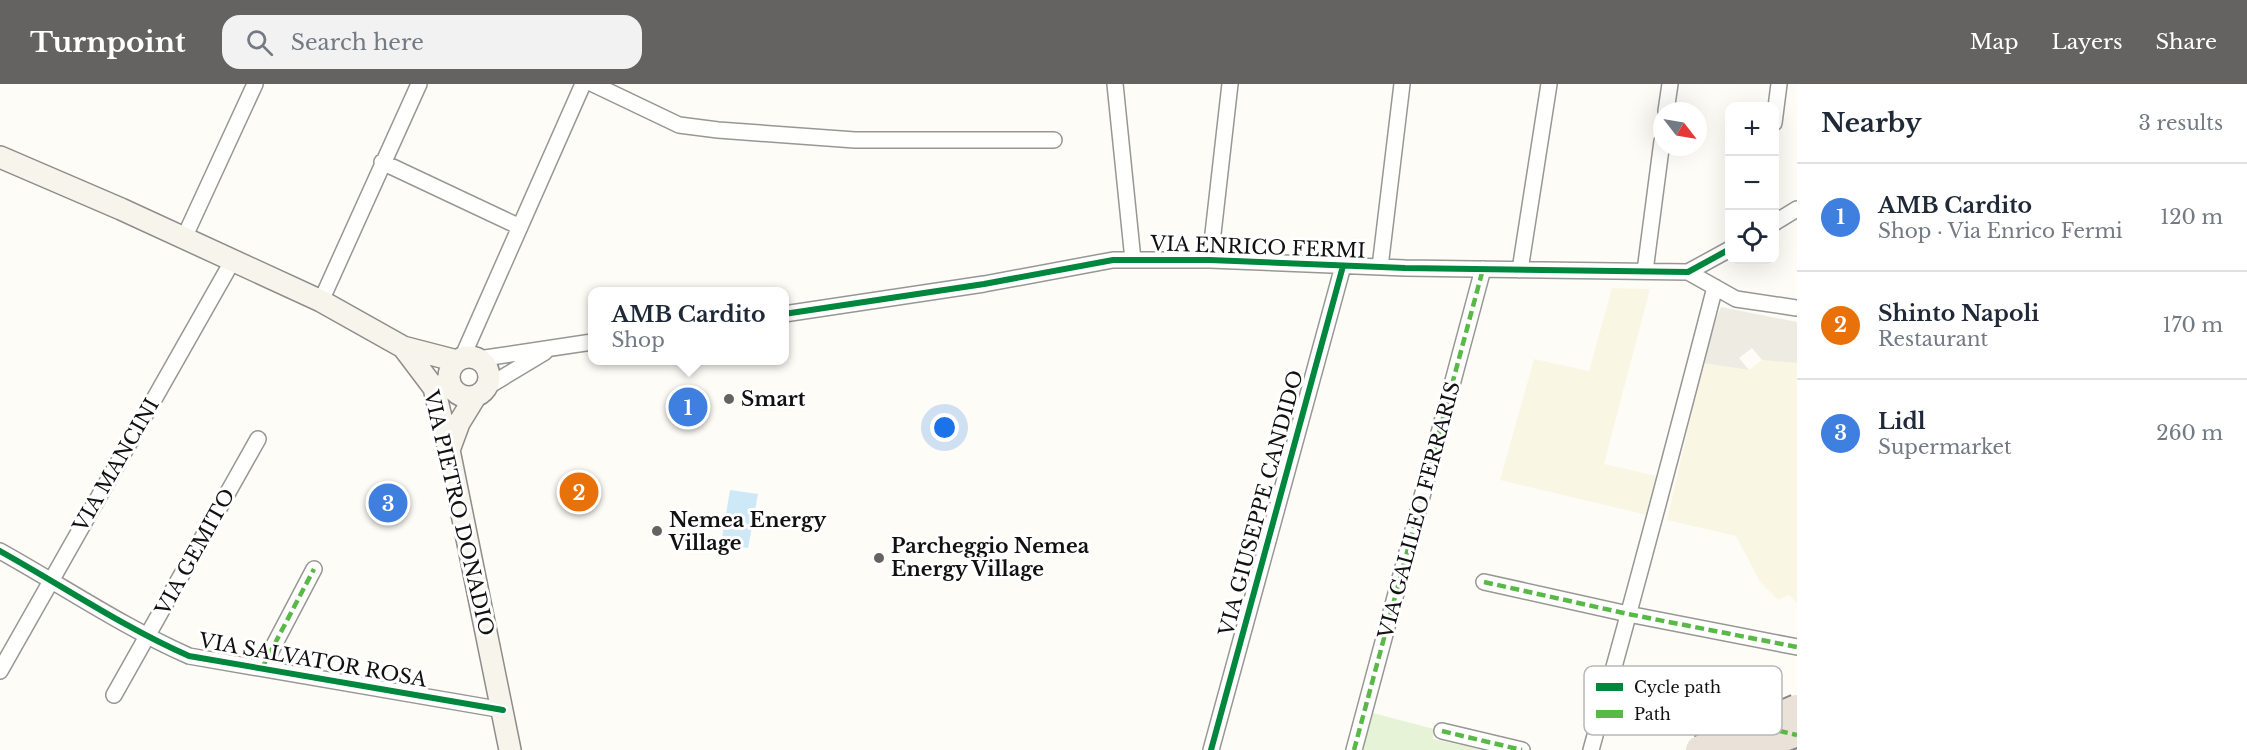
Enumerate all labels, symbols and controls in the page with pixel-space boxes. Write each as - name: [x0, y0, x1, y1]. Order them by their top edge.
- search box: [222, 15, 642, 69]
- text: Turnpoint: [30, 25, 186, 60]
- icon: search: [243, 26, 276, 59]
- text: Search here: [291, 29, 424, 56]
- text: Map: [1970, 29, 2019, 55]
- text: Layers: [2052, 29, 2123, 55]
- text: Share: [2156, 29, 2217, 55]
- north arrow: [1653, 102, 1707, 156]
- map controls: [1725, 102, 1779, 264]
- button: +: [1725, 102, 1779, 156]
- text: Nearby: [1821, 107, 1922, 139]
- text: 3 results: [2139, 111, 2223, 135]
- button: −: [1725, 156, 1779, 210]
- text: AMB Cardito: [1878, 192, 2032, 219]
- text: 1: [1836, 205, 1845, 229]
- text: 120 m: [2160, 205, 2223, 229]
- button: locate: [1725, 210, 1779, 264]
- text: Shop · Via Enrico Fermi: [1878, 219, 2123, 243]
- street label: VIA ENRICO FERMI: [1149, 231, 1366, 263]
- popup: [588, 287, 789, 365]
- text: Shinto Napoli: [1878, 300, 2039, 327]
- text: AMB Cardito: [611, 301, 766, 328]
- text: 2: [1834, 313, 1847, 337]
- text: 170 m: [2163, 313, 2223, 337]
- text: Restaurant: [1878, 327, 1988, 351]
- text: Shop: [611, 328, 665, 352]
- street label: VIA GIUSEPPE CANDIDO: [1214, 367, 1308, 639]
- street label: VIA GALILEO FERRARIS: [1373, 379, 1465, 642]
- pin: 1: [668, 384, 708, 430]
- street label: VIA PIETRO DONADIO: [419, 387, 499, 638]
- place label: Smart: [741, 387, 806, 411]
- marker: Smart: [722, 392, 736, 406]
- street label: VIA MANCINI: [68, 394, 164, 537]
- text: Lidl: [1878, 408, 1926, 435]
- your location: [930, 413, 959, 442]
- text: 3: [1834, 421, 1847, 445]
- text: 260 m: [2156, 421, 2223, 445]
- text: Supermarket: [1878, 435, 2012, 459]
- pin: 2: [560, 470, 598, 514]
- pin: 3: [368, 480, 408, 526]
- street label: VIA GEMITO: [150, 484, 240, 620]
- place label: Nemea Energy Village: [668, 508, 827, 555]
- marker: Nemea Energy Village: [650, 524, 664, 538]
- place label: Parcheggio Nemea Energy Village: [891, 534, 1090, 581]
- marker: Parcheggio Nemea Energy Village: [872, 551, 886, 565]
- street label: VIA SALVATOR ROSA: [196, 628, 429, 692]
- legend: [1584, 666, 1782, 735]
- text: Cycle path: [1634, 677, 1721, 697]
- text: Path: [1634, 704, 1671, 724]

